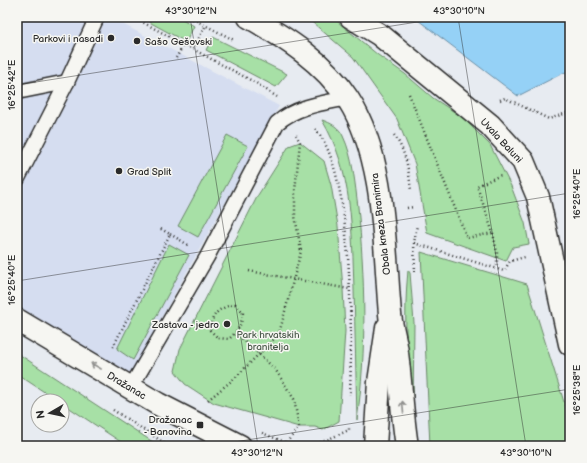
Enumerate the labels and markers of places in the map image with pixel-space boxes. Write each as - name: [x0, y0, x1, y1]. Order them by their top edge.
- place label: Parkovi i nasadi: [33, 33, 103, 45]
- marker: Parkovi i nasadi: [106, 33, 116, 43]
- marker: Sašo Gešovski: [132, 36, 142, 46]
- place label: Sašo Gešovski: [145, 36, 212, 48]
- marker: Grad Split: [114, 166, 124, 176]
- place label: Grad Split: [127, 166, 171, 178]
- place label: Zastava - jedro: [151, 319, 219, 331]
- marker: Zastava - jedro: [222, 319, 232, 329]
- place label: Dražanac - Banovina: [144, 414, 192, 438]
- marker: Dražanac - Banovina: [195, 420, 205, 430]

